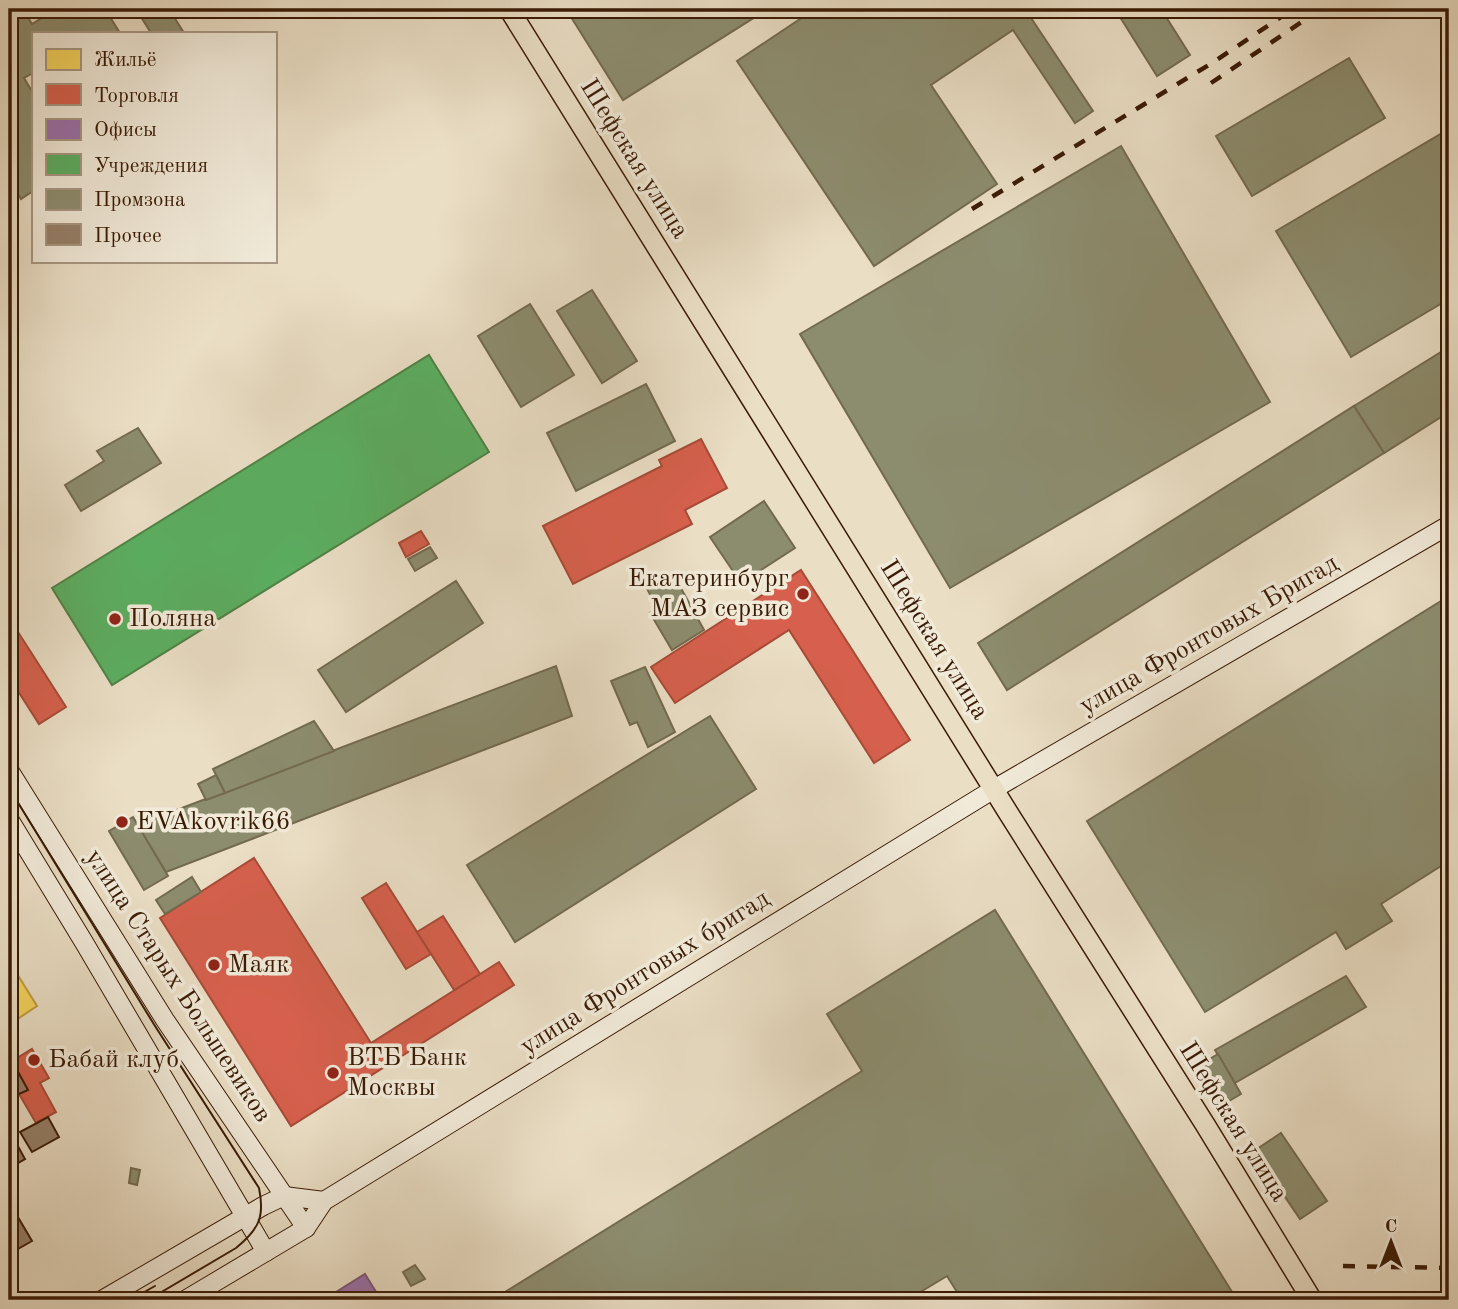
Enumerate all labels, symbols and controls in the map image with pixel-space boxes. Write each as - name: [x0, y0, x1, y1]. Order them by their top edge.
- legend: [32, 32, 276, 262]
- text: Жильё: [94, 50, 157, 71]
- street label: Шефская улица: [575, 75, 693, 243]
- text: Торговля: [94, 86, 179, 107]
- text: Офисы: [94, 120, 157, 141]
- text: Учреждения: [94, 156, 208, 177]
- text: Промзона: [94, 190, 185, 211]
- text: Прочее: [94, 226, 162, 247]
- street label: улица Фронтовых Бригад: [1075, 550, 1343, 720]
- street label: Шефская улица: [875, 556, 993, 724]
- place label: Екатеринбург МАЗ сервис: [628, 566, 789, 622]
- marker: Екатеринбург МАЗ сервис: [795, 586, 811, 602]
- place label: Поляна: [129, 606, 216, 632]
- marker: Поляна: [107, 611, 123, 627]
- place label: EVAkovrik66: [136, 809, 291, 835]
- marker: EVAkovrik66: [114, 814, 130, 830]
- street label: улица Старых Большевиков: [80, 845, 276, 1127]
- street label: улица Фронтовых бригад: [516, 885, 774, 1060]
- place label: Маяк: [228, 952, 289, 978]
- marker: Маяк: [206, 957, 222, 973]
- street label: Шефская улица: [1174, 1038, 1292, 1206]
- place label: ВТБ Банк Москвы: [347, 1045, 467, 1101]
- place label: Бабай клуб: [48, 1047, 179, 1073]
- marker: Бабай клуб: [26, 1052, 42, 1068]
- marker: ВТБ Банк Москвы: [325, 1065, 341, 1081]
- north arrow: [1356, 1208, 1426, 1278]
- text: С: [1385, 1218, 1397, 1237]

